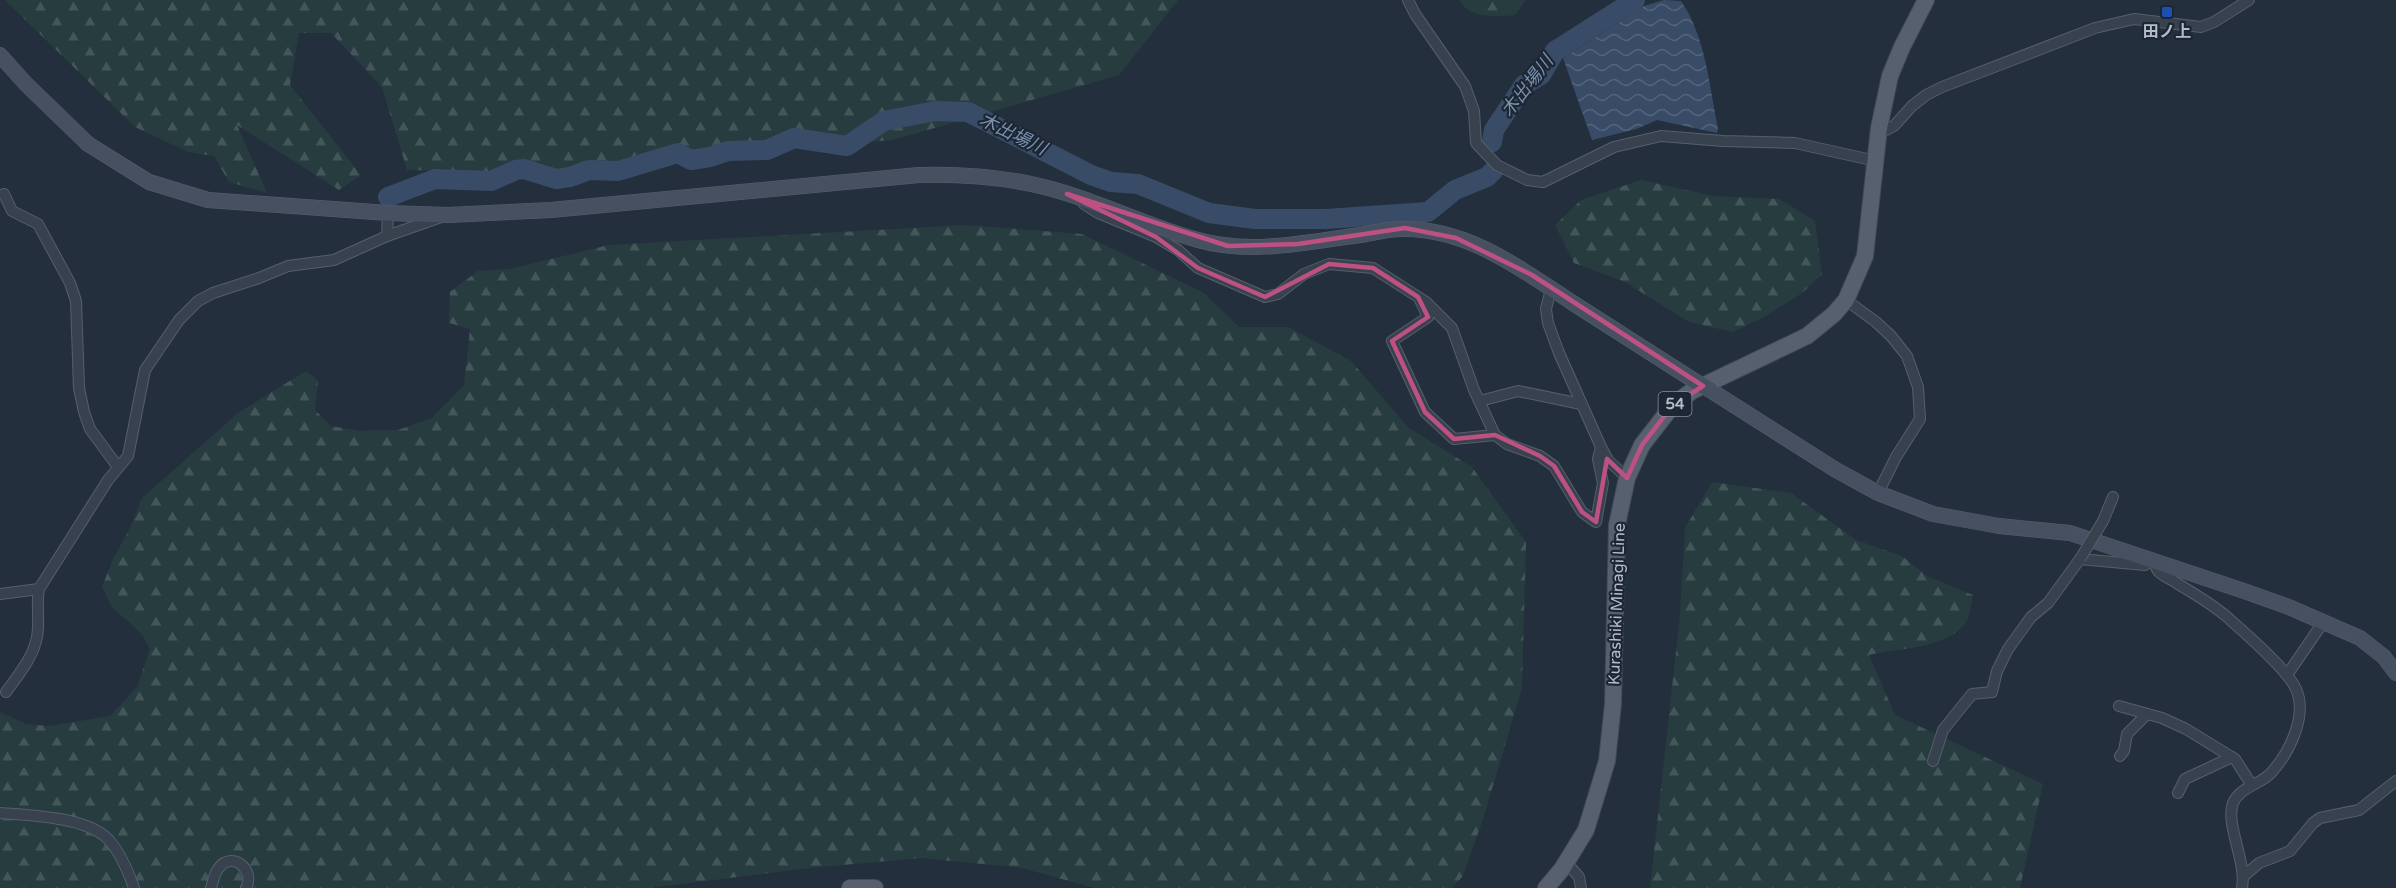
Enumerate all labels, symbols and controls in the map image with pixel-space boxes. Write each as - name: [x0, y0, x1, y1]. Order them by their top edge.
- marker: 田ノ上: [2160, 5, 2174, 19]
- place label: 田ノ上: [2143, 22, 2191, 42]
- water label: 木出場川: [1496, 49, 1559, 121]
- water label: 木出場川: [976, 108, 1052, 161]
- road number: 54: [1658, 392, 1692, 416]
- street label: Kurashiki Minagi Line: [1604, 523, 1630, 685]

